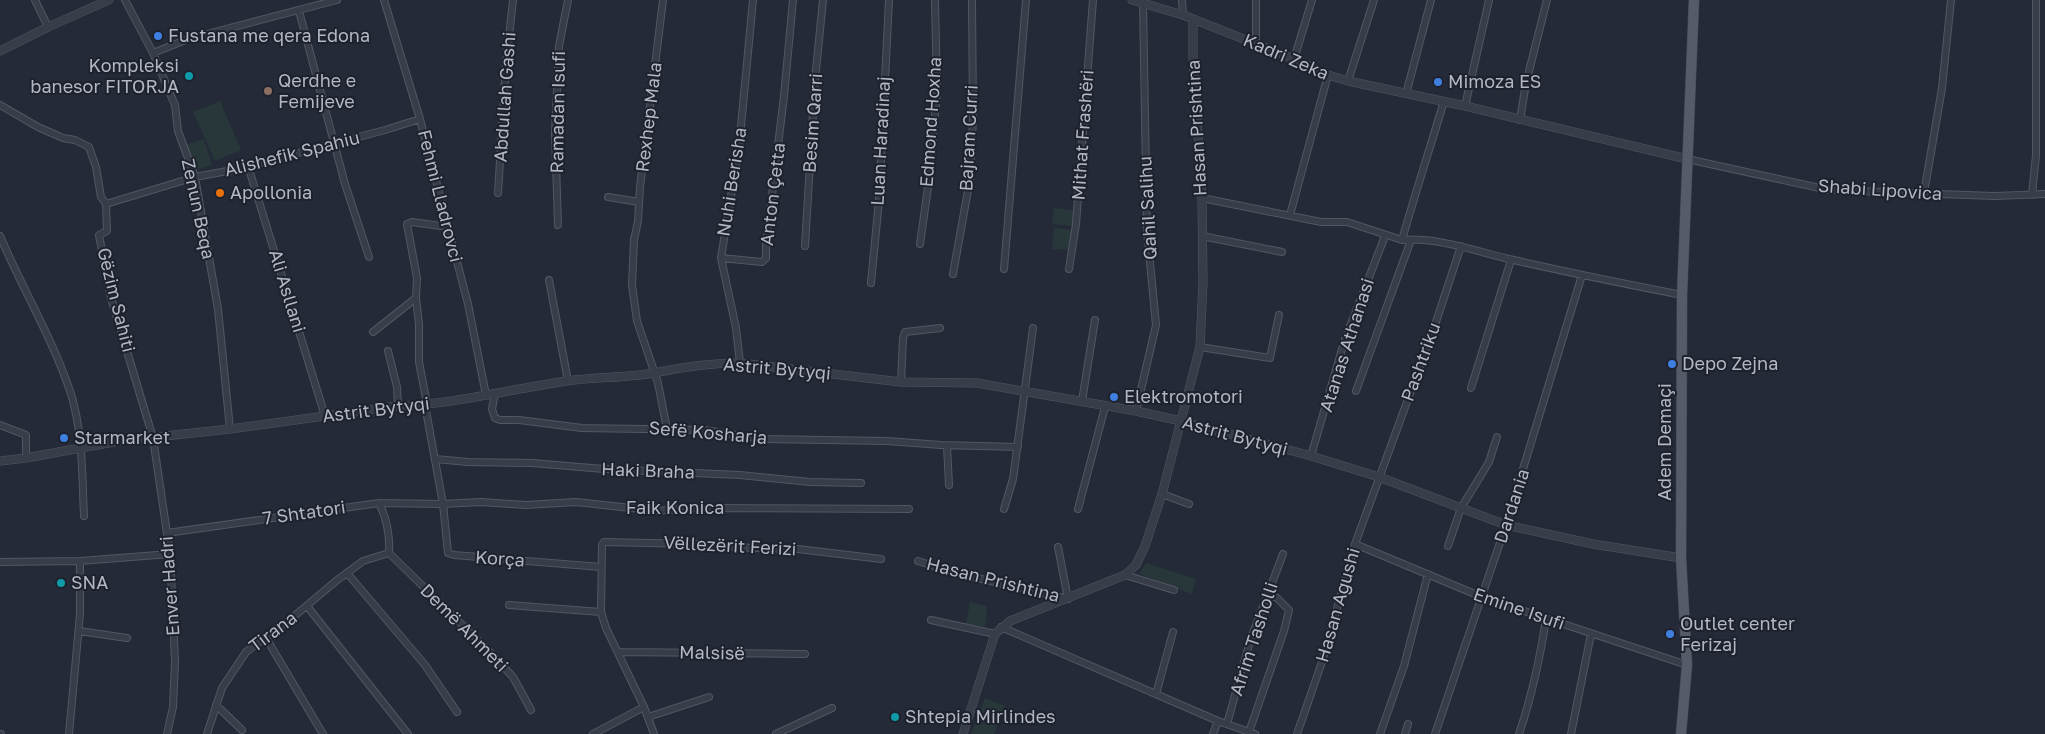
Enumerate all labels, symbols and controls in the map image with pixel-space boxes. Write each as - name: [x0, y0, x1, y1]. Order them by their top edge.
- place label: Fustana me qera Edona: [168, 24, 370, 46]
- street label: Kadri Zeka: [1240, 28, 1333, 84]
- marker: Fustana me qera Edona: [152, 30, 164, 42]
- street label: Abdullah Gashi: [488, 31, 520, 163]
- street label: Ramadan Isufi: [545, 50, 569, 173]
- place label: Kompleksi banesor FITORJA: [30, 54, 179, 97]
- street label: Edmond Hoxha: [914, 56, 946, 188]
- street label: Hasan Prishtina: [1181, 59, 1211, 197]
- street label: Rexhep Mala: [630, 61, 666, 173]
- place label: Qerdhe e Femijeve: [278, 69, 356, 112]
- street label: Mithat Frashëri: [1066, 69, 1098, 201]
- marker: Kompleksi banesor FITORJA: [183, 70, 195, 82]
- place label: Mimoza ES: [1448, 70, 1541, 92]
- street label: Besim Qarri: [798, 72, 826, 173]
- street label: Luan Haradinaj: [866, 76, 894, 206]
- marker: Mimoza ES: [1432, 76, 1444, 88]
- street label: Bajram Curri: [954, 84, 982, 192]
- marker: Qerdhe e Femijeve: [262, 85, 274, 97]
- street label: Alishefik Spahiu: [222, 126, 362, 180]
- street label: Nuhi Berisha: [712, 126, 750, 238]
- street label: Fehmi Lladrovci: [414, 127, 468, 264]
- street label: Anton Çetta: [755, 141, 789, 247]
- street label: Qahil Salihu: [1133, 156, 1161, 261]
- street label: Zenun Beqa: [178, 157, 220, 261]
- street label: Shabi Lipovica: [1817, 174, 1943, 204]
- place label: Apollonia: [230, 181, 312, 203]
- marker: Apollonia: [214, 187, 226, 199]
- street label: Gëzim Sahiti: [93, 245, 141, 354]
- street label: Ali Asllani: [265, 246, 311, 335]
- street label: Atanas Athanasi: [1314, 275, 1378, 414]
- street label: Pashtriku: [1396, 319, 1444, 404]
- street label: Astrit Bytyqi: [722, 352, 832, 384]
- place label: Depo Zejna: [1682, 352, 1778, 374]
- marker: Depo Zejna: [1666, 358, 1678, 370]
- street label: Adem Demaçi: [1653, 383, 1675, 501]
- place label: Elektromotori: [1124, 385, 1243, 407]
- marker: Elektromotori: [1108, 391, 1120, 403]
- street label: Astrit Bytyqi: [321, 392, 431, 427]
- street label: Astrit Bytyqi: [1180, 410, 1290, 460]
- street label: Sefë Kosharja: [648, 416, 768, 448]
- place label: Starmarket: [74, 426, 170, 448]
- marker: Starmarket: [58, 432, 70, 444]
- street label: Haki Braha: [601, 457, 695, 483]
- street label: Dardania: [1489, 466, 1533, 546]
- street label: 7 Shtatori: [261, 495, 347, 529]
- street label: Faik Konica: [626, 496, 724, 518]
- street label: Vëllezërit Ferizi: [663, 531, 797, 559]
- street label: Enver Hadri: [155, 535, 183, 637]
- street label: Korça: [475, 545, 526, 571]
- street label: Hasan Agushi: [1310, 545, 1364, 665]
- street label: Hasan Prishtina: [924, 552, 1062, 606]
- place label: SNA: [71, 571, 108, 593]
- marker: SNA: [55, 577, 67, 589]
- street label: Demë Ahmeti: [416, 579, 513, 676]
- street label: Afrim Tasholli: [1224, 579, 1282, 698]
- street label: Emine Isufi: [1471, 582, 1568, 634]
- street label: Tirana: [244, 606, 301, 656]
- place label: Outlet center Ferizaj: [1680, 612, 1795, 655]
- marker: Outlet center Ferizaj: [1664, 628, 1676, 640]
- street label: Malsisë: [679, 640, 745, 664]
- place label: Shtepia Mirlindes: [905, 705, 1056, 727]
- marker: Shtepia Mirlindes: [889, 711, 901, 723]

